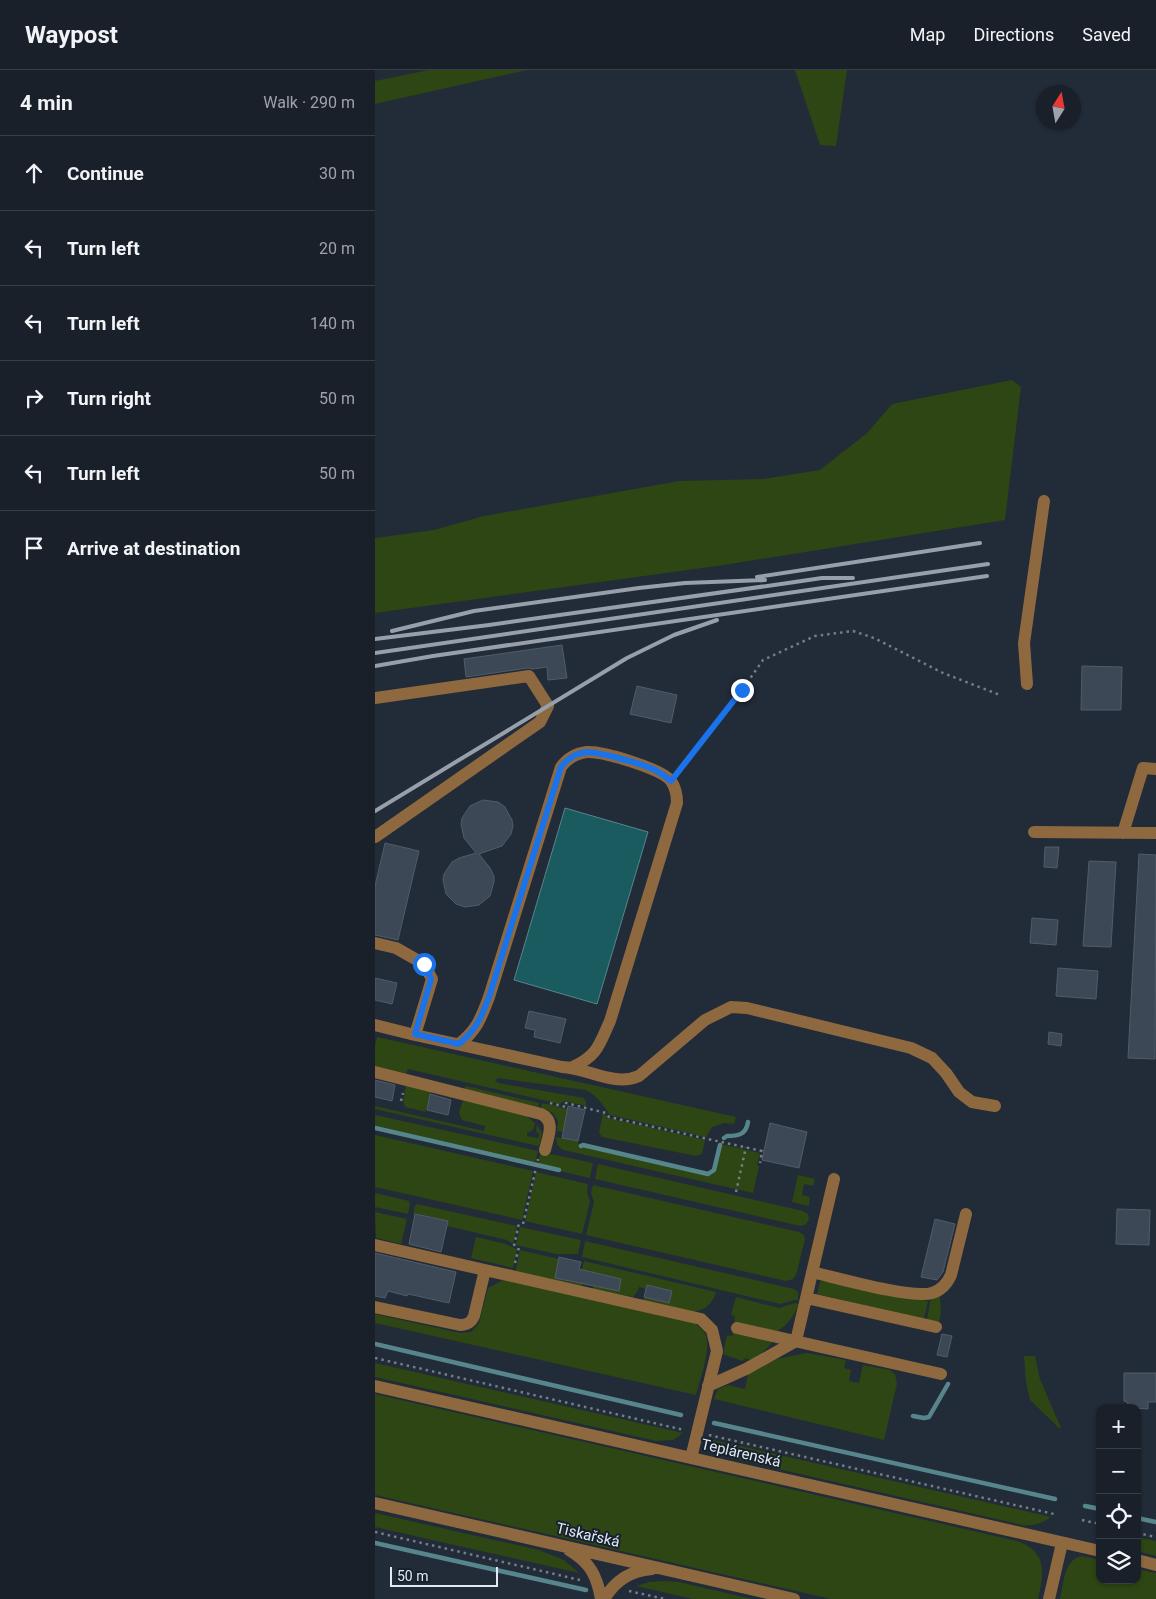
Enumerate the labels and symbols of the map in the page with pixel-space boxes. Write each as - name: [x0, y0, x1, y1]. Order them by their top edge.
- north arrow: [1036, 85, 1081, 130]
- route end: [731, 679, 754, 702]
- route start: [413, 953, 436, 976]
- street label: Teplárenská: [699, 1435, 783, 1471]
- street label: Tiskařská: [554, 1519, 622, 1551]
- scale bar: [390, 1564, 497, 1587]

